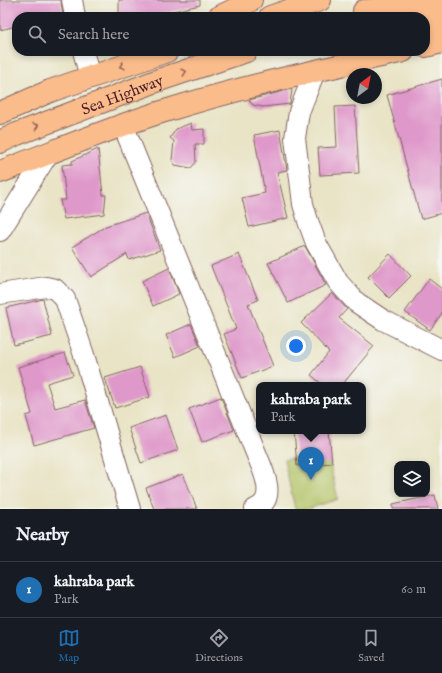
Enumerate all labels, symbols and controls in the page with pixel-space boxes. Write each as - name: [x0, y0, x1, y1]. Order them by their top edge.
- search box: [12, 12, 430, 56]
- icon: search: [26, 23, 48, 45]
- text: Search here: [58, 25, 129, 44]
- one-way arrow: [119, 61, 126, 70]
- one-way arrow: [180, 68, 187, 77]
- north arrow: [346, 68, 382, 104]
- street label: Sea Highway: [79, 71, 167, 121]
- one-way arrow: [32, 123, 39, 131]
- your location: [286, 336, 306, 356]
- popup: [256, 382, 366, 434]
- text: kahraba park: [271, 390, 351, 409]
- text: Park: [271, 409, 296, 426]
- pin: 1: [298, 447, 324, 480]
- map controls: [394, 461, 430, 497]
- button: layers: [394, 461, 430, 497]
- text: Nearby: [16, 525, 69, 546]
- text: kahraba park: [54, 572, 134, 591]
- text: 1: [27, 581, 31, 598]
- text: 60 m: [401, 581, 426, 598]
- text: Park: [54, 591, 79, 608]
- tab: Map: [58, 627, 80, 665]
- tab: Directions: [195, 627, 243, 665]
- tab: Saved: [358, 627, 384, 665]

